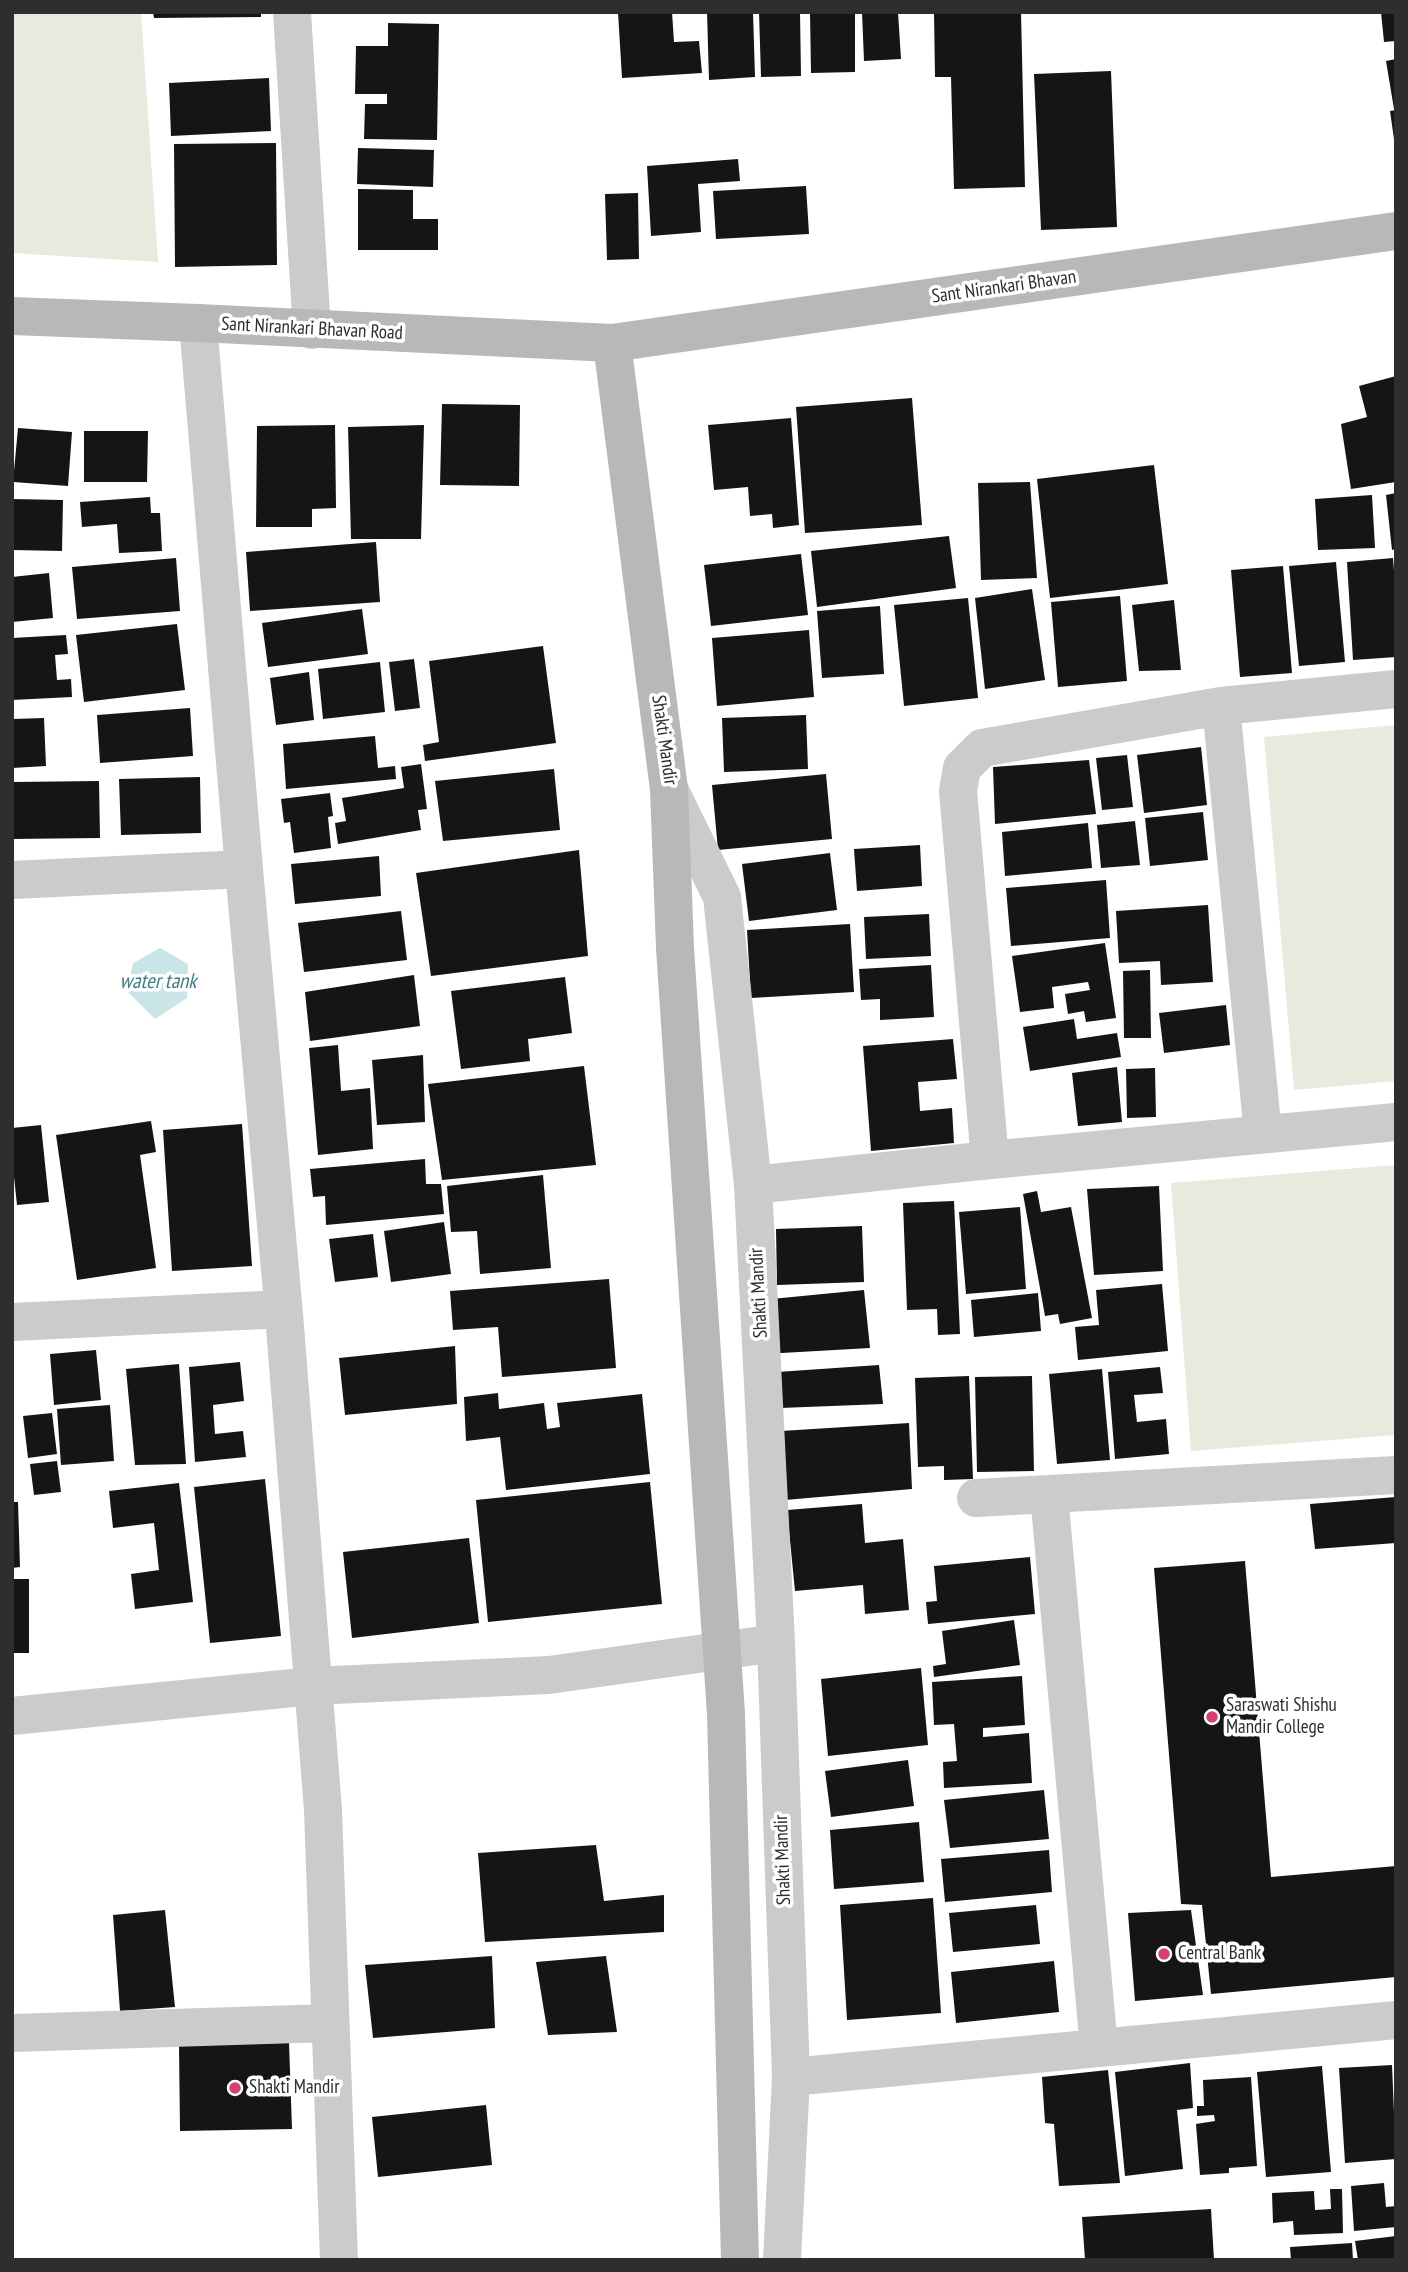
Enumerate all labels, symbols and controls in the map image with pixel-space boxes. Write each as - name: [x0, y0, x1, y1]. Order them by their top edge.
- street label: Sant Nirankari Bhavan: [930, 266, 1078, 308]
- street label: Sant Nirankari Bhavan Road: [221, 313, 403, 345]
- street label: Shakti Mandir: [646, 694, 682, 786]
- water label: water tank: [120, 969, 196, 995]
- street label: Shakti Mandir: [745, 1247, 773, 1339]
- place label: Saraswati Shishu Mandir College: [1226, 1695, 1337, 1739]
- marker: Saraswati Shishu Mandir College: [1204, 1709, 1220, 1725]
- street label: Shakti Mandir: [770, 1814, 796, 1906]
- place label: Central Bank: [1178, 1943, 1261, 1965]
- marker: Central Bank: [1156, 1946, 1172, 1962]
- place label: Shakti Mandir: [249, 2077, 339, 2099]
- marker: Shakti Mandir: [227, 2080, 243, 2096]

